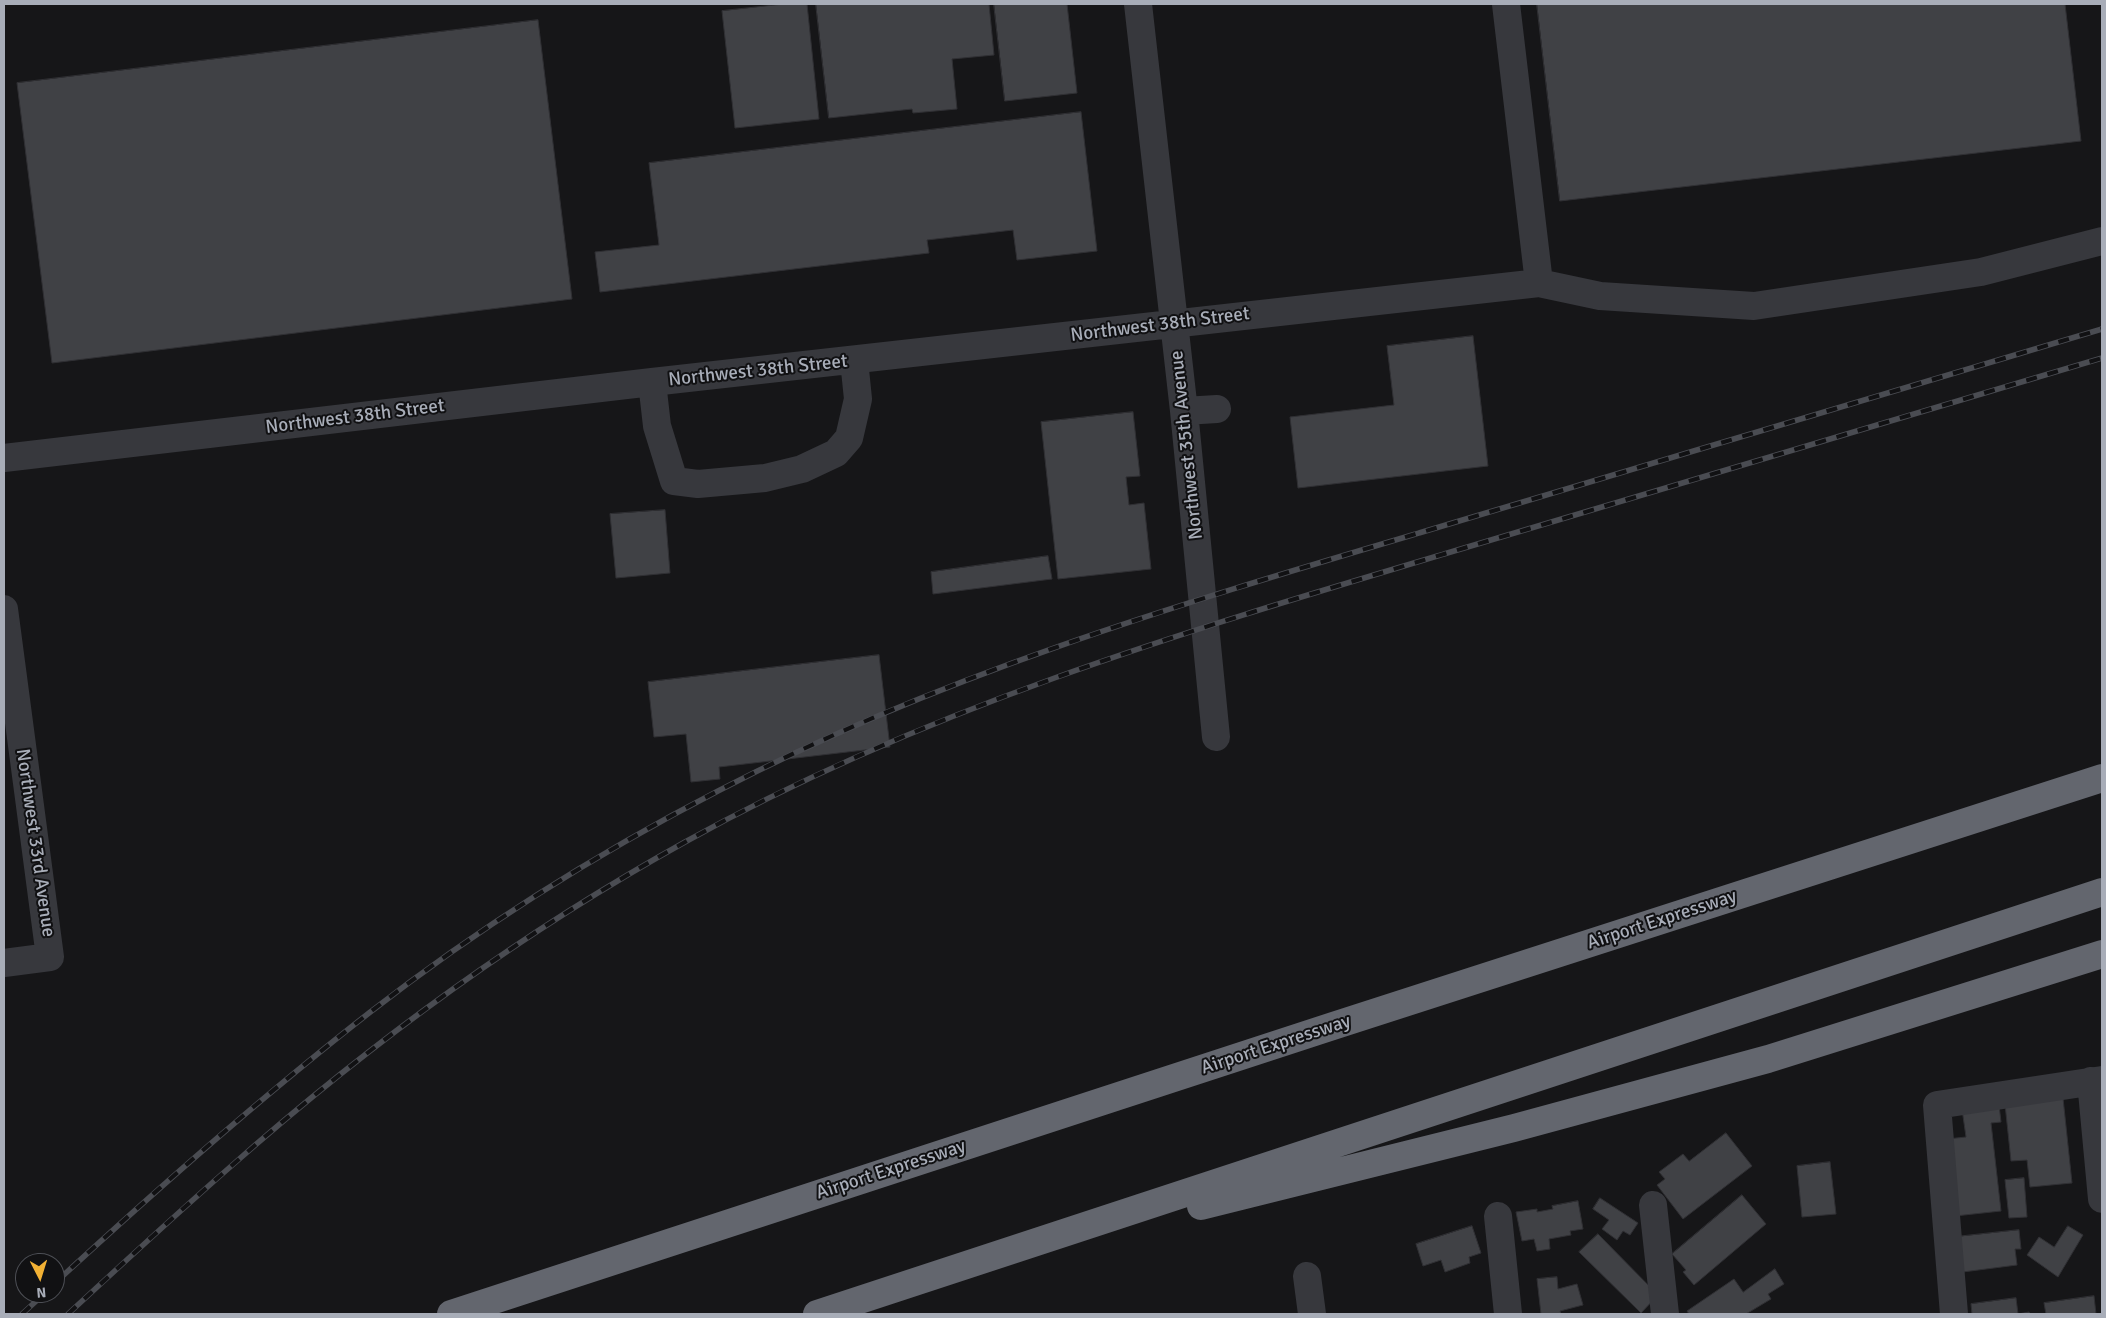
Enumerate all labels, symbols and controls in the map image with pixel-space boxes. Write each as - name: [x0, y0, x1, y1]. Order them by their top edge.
- street label: Northwest 38th Street: [1069, 303, 1251, 347]
- street label: Northwest 35th Avenue: [1166, 349, 1208, 541]
- street label: Northwest 38th Street: [667, 350, 849, 392]
- street label: Northwest 38th Street: [264, 395, 446, 439]
- street label: Northwest 33rd Avenue: [10, 747, 60, 939]
- street label: Airport Expressway: [1584, 885, 1740, 955]
- street label: Airport Expressway: [1198, 1010, 1354, 1080]
- street label: Airport Expressway: [813, 1135, 969, 1205]
- north arrow: [15, 1253, 65, 1303]
- text: N: [36, 1284, 47, 1301]

